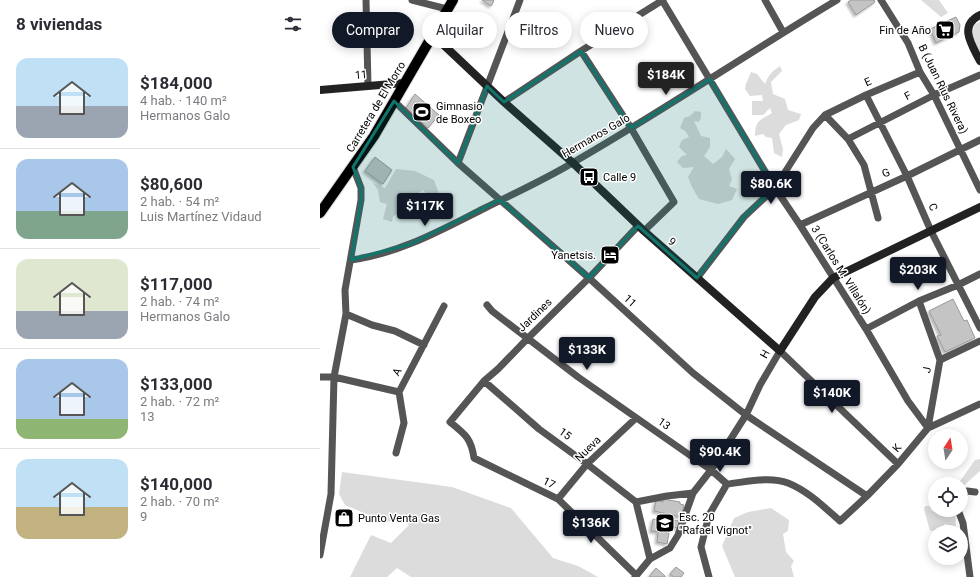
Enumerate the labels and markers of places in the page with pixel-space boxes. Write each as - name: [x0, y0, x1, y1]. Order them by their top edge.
- supermarket icon: Fin de Año: [934, 19, 956, 41]
- place label: Fin de Año: [879, 24, 931, 37]
- pin: $184K: [638, 62, 694, 96]
- place label: Gimnasio de Boxeo: [436, 100, 483, 126]
- sports icon: Gimnasio de Boxeo: [411, 101, 433, 123]
- bus stop icon: Calle 9: [578, 166, 600, 188]
- place label: Calle 9: [603, 171, 636, 184]
- pin: $80.6K: [738, 171, 804, 205]
- pin: $117K: [397, 193, 453, 227]
- hotel icon: Yanetsis.: [599, 244, 621, 266]
- place label: Yanetsis.: [551, 249, 596, 262]
- pin: $203K: [890, 257, 946, 291]
- pin: $133K: [559, 337, 615, 371]
- pin: $140K: [804, 380, 860, 414]
- pin: $90.4K: [687, 439, 753, 473]
- shop icon: Punto Venta Gas: [333, 507, 355, 529]
- pin: $136K: [563, 510, 619, 544]
- place label: Esc. 20 "Rafael Vignot": [679, 511, 752, 537]
- place label: Punto Venta Gas: [358, 512, 440, 525]
- school or university icon: Esc. 20 "Rafael Vignot": [654, 512, 676, 534]

